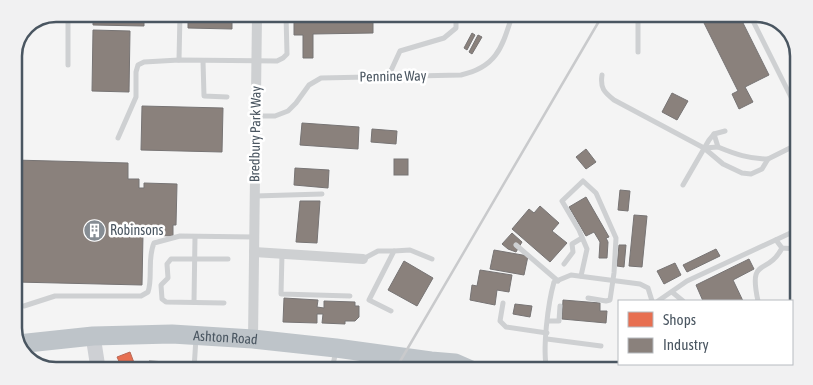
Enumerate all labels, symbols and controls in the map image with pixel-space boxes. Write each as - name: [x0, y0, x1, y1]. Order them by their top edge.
- street label: Pennine Way: [359, 67, 427, 85]
- street label: Bredbury Park Way: [246, 86, 264, 182]
- building icon: Robinsons: [82, 218, 106, 242]
- place label: Robinsons: [110, 222, 164, 238]
- legend: [618, 300, 793, 365]
- text: Shops: [663, 311, 696, 328]
- street label: Ashton Road: [193, 327, 259, 347]
- text: Industry: [663, 336, 709, 353]

